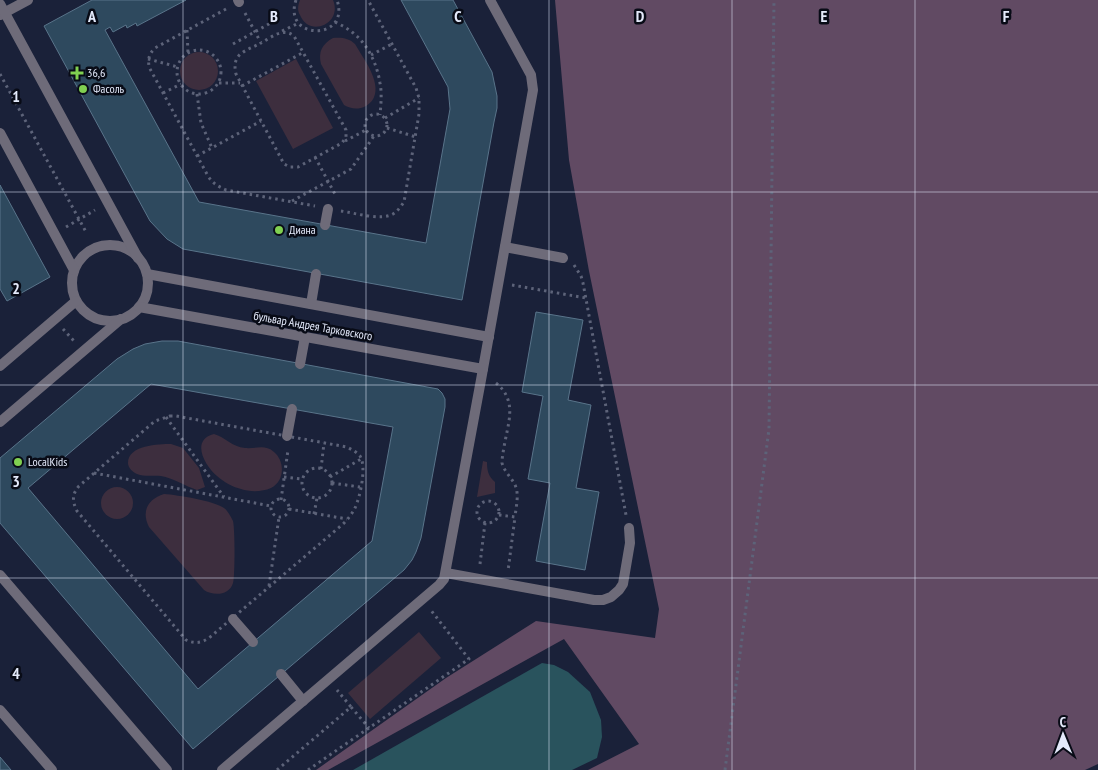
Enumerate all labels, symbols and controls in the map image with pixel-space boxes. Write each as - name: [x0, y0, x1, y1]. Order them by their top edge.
- text: A: [87, 6, 97, 26]
- text: B: [270, 6, 278, 26]
- text: C: [454, 6, 462, 26]
- text: D: [636, 6, 645, 26]
- text: E: [821, 6, 828, 26]
- text: F: [1003, 6, 1010, 26]
- place label: 36,6: [87, 65, 105, 80]
- marker: 36,6: [71, 67, 83, 79]
- place label: Фасоль: [93, 81, 125, 96]
- marker: Фасоль: [77, 83, 89, 95]
- text: 1: [12, 86, 20, 106]
- place label: Диана: [289, 222, 316, 237]
- marker: Диана: [273, 224, 285, 236]
- text: 2: [12, 278, 20, 298]
- street label: бульвар Андрея Тарковского: [252, 308, 374, 343]
- place label: LocalKids: [28, 454, 67, 469]
- marker: LocalKids: [12, 456, 24, 468]
- text: 3: [12, 471, 20, 491]
- text: 4: [12, 663, 20, 683]
- north arrow: [1038, 710, 1088, 760]
- text: С: [1059, 713, 1067, 731]

